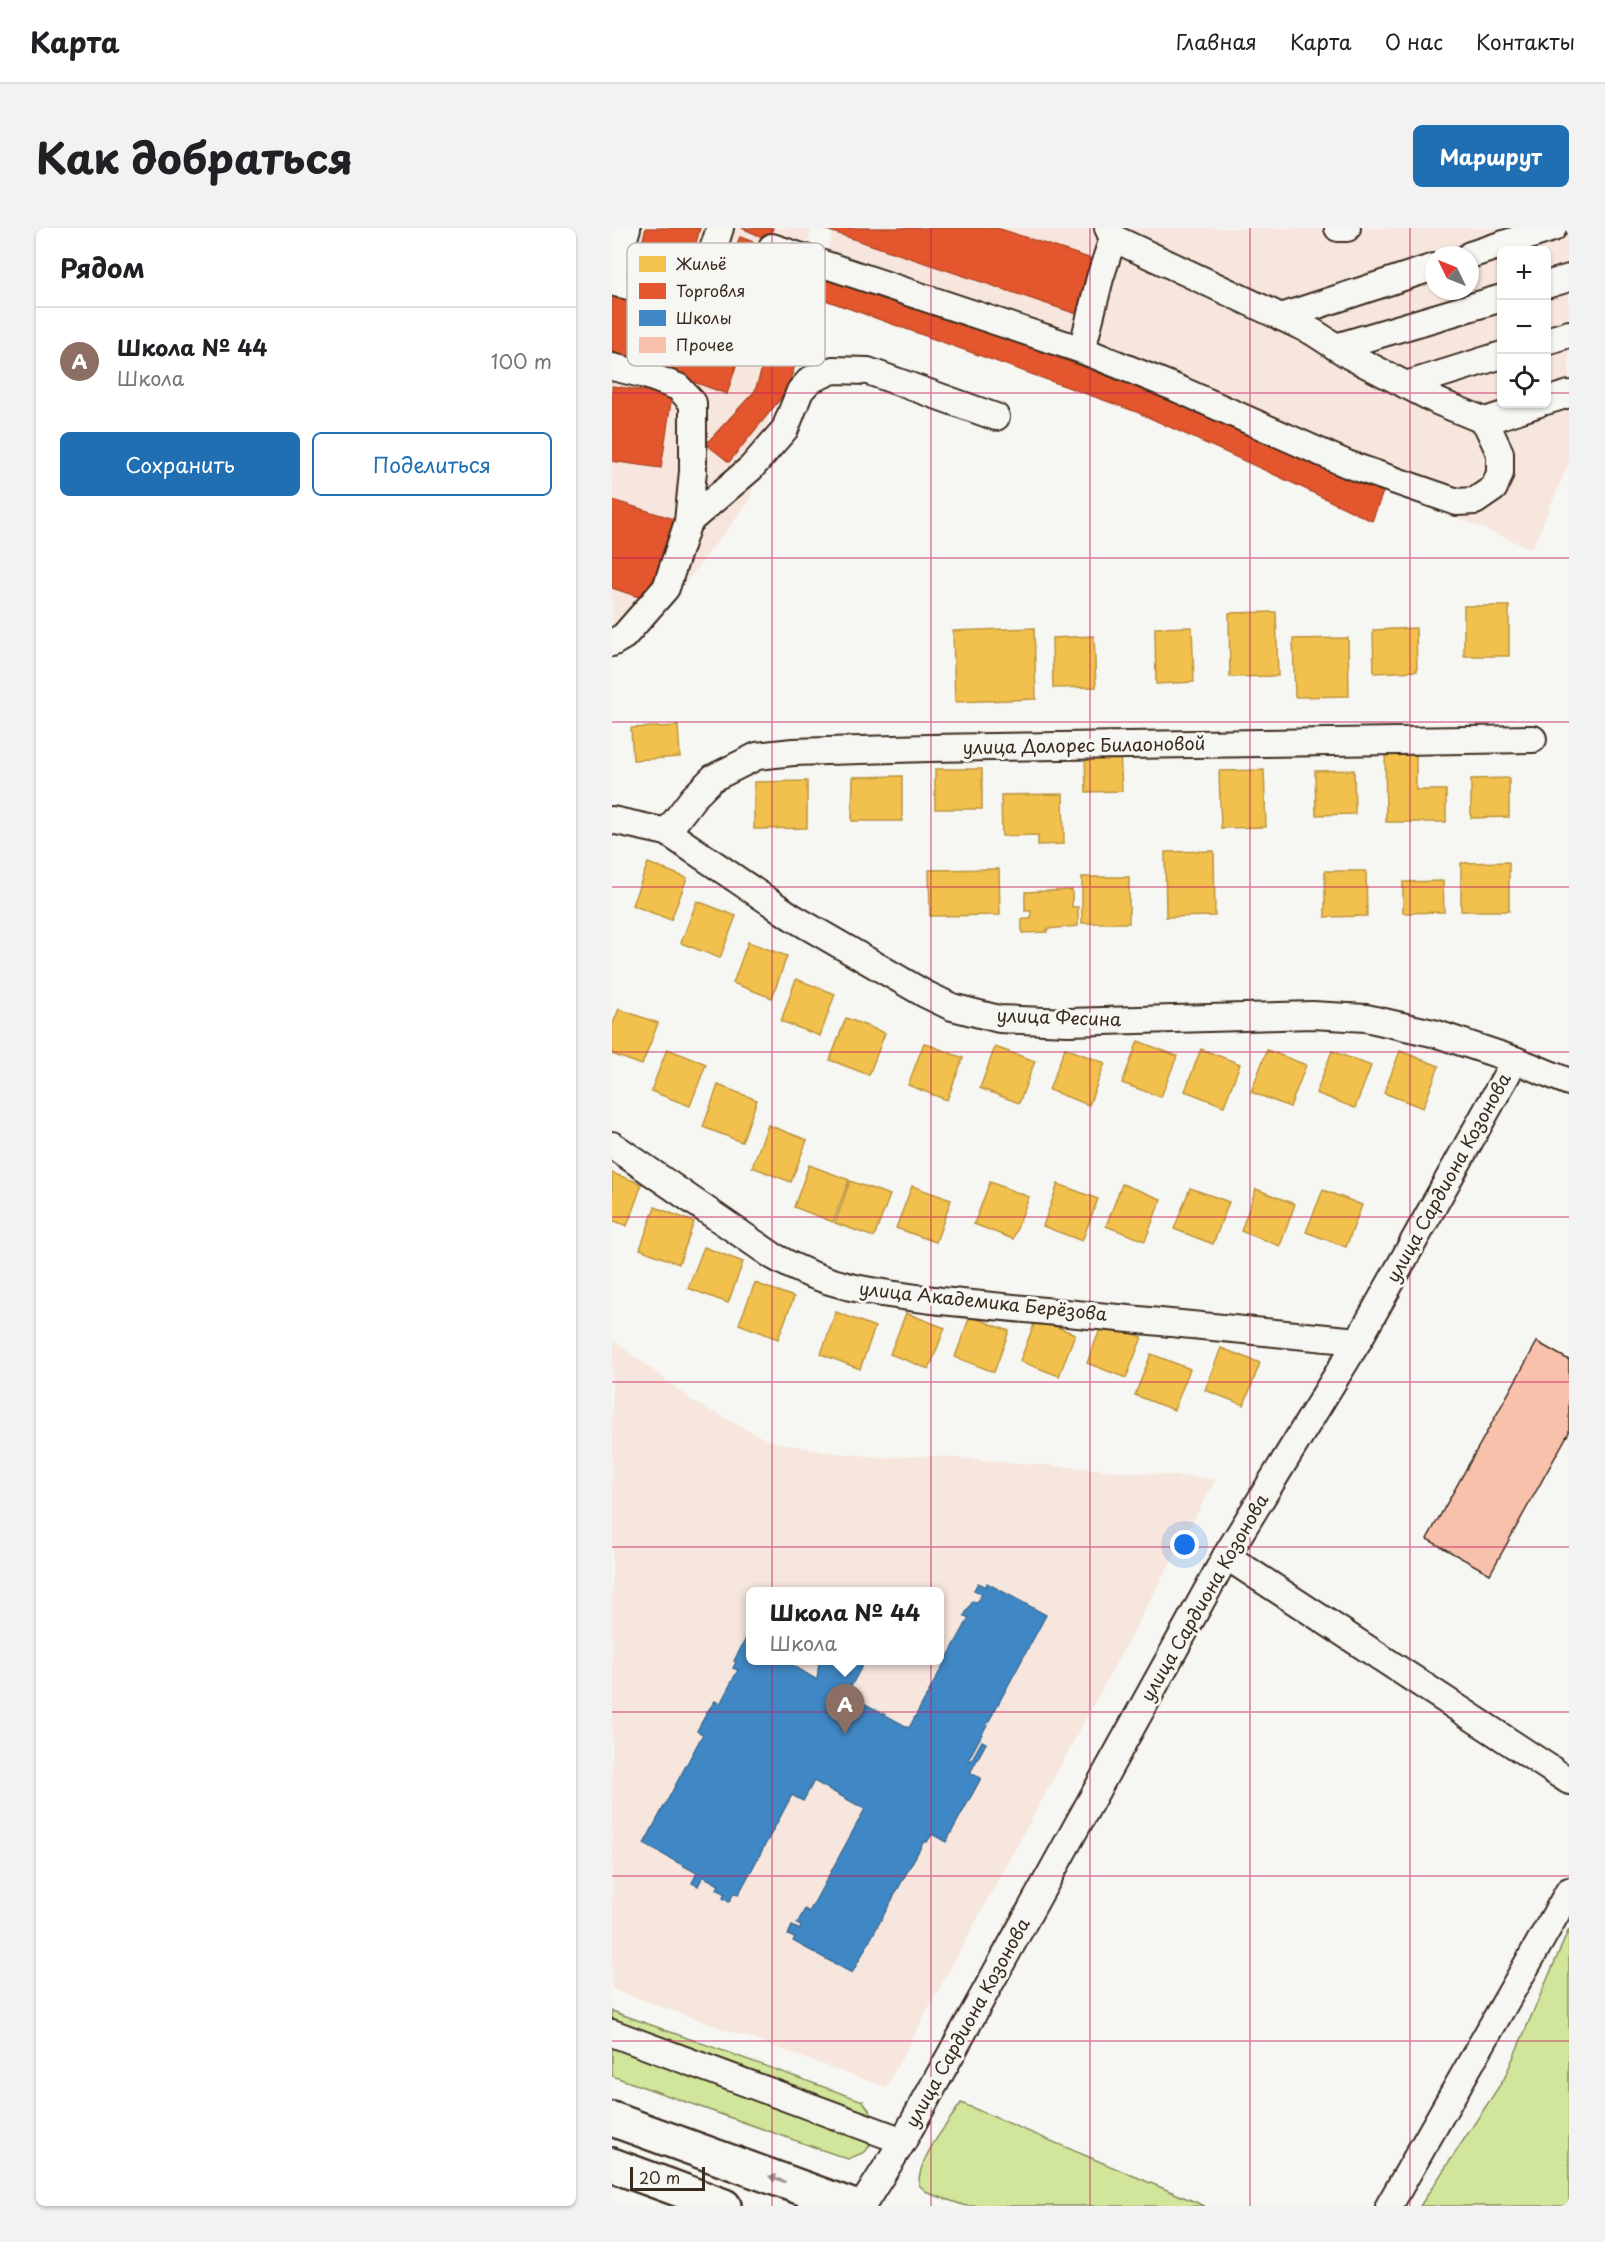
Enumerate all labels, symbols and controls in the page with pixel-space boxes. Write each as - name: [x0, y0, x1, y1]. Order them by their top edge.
- text: Карта: [30, 20, 120, 63]
- text: Главная: [1176, 25, 1257, 57]
- text: Карта: [1290, 25, 1352, 57]
- text: О нас: [1385, 25, 1443, 57]
- text: Контакты: [1476, 25, 1575, 57]
- text: Как добраться: [36, 125, 353, 188]
- button: Маршрут: [1413, 125, 1569, 187]
- legend: [627, 243, 825, 366]
- north arrow: [1425, 246, 1479, 300]
- map controls: [1497, 246, 1551, 408]
- button: +: [1497, 246, 1551, 300]
- text: Рядом: [60, 248, 145, 287]
- text: Жильё: [675, 251, 726, 275]
- text: Торговля: [676, 278, 745, 302]
- button: −: [1497, 300, 1551, 354]
- text: Школы: [676, 305, 732, 329]
- text: Школа № 44: [117, 330, 267, 363]
- text: Прочее: [676, 332, 734, 356]
- text: A: [72, 346, 87, 376]
- text: 100 m: [491, 346, 552, 376]
- button: locate: [1497, 354, 1551, 408]
- text: Школа: [117, 363, 184, 393]
- button: Сохранить: [60, 432, 300, 496]
- button: Поделиться: [312, 432, 552, 496]
- street label: улица Долорес Билаоновой: [963, 729, 1205, 760]
- street label: улица Фесина: [996, 1001, 1123, 1032]
- street label: улица Сардиона Козонова: [1379, 1067, 1517, 1287]
- street label: улица Академика Берёзова: [858, 1274, 1109, 1327]
- street label: улица Сардиона Козонова: [1133, 1488, 1275, 1706]
- your location: [1170, 1530, 1199, 1559]
- popup: [746, 1587, 944, 1665]
- text: Школа № 44: [770, 1595, 920, 1628]
- text: Школа: [770, 1628, 837, 1658]
- pin: A: [826, 1684, 864, 1734]
- street label: улица Сардиона Козонова: [898, 1912, 1036, 2132]
- scale bar: [630, 2164, 705, 2192]
- text: 20 m: [639, 2165, 680, 2189]
- one-way arrow: [768, 2173, 786, 2183]

